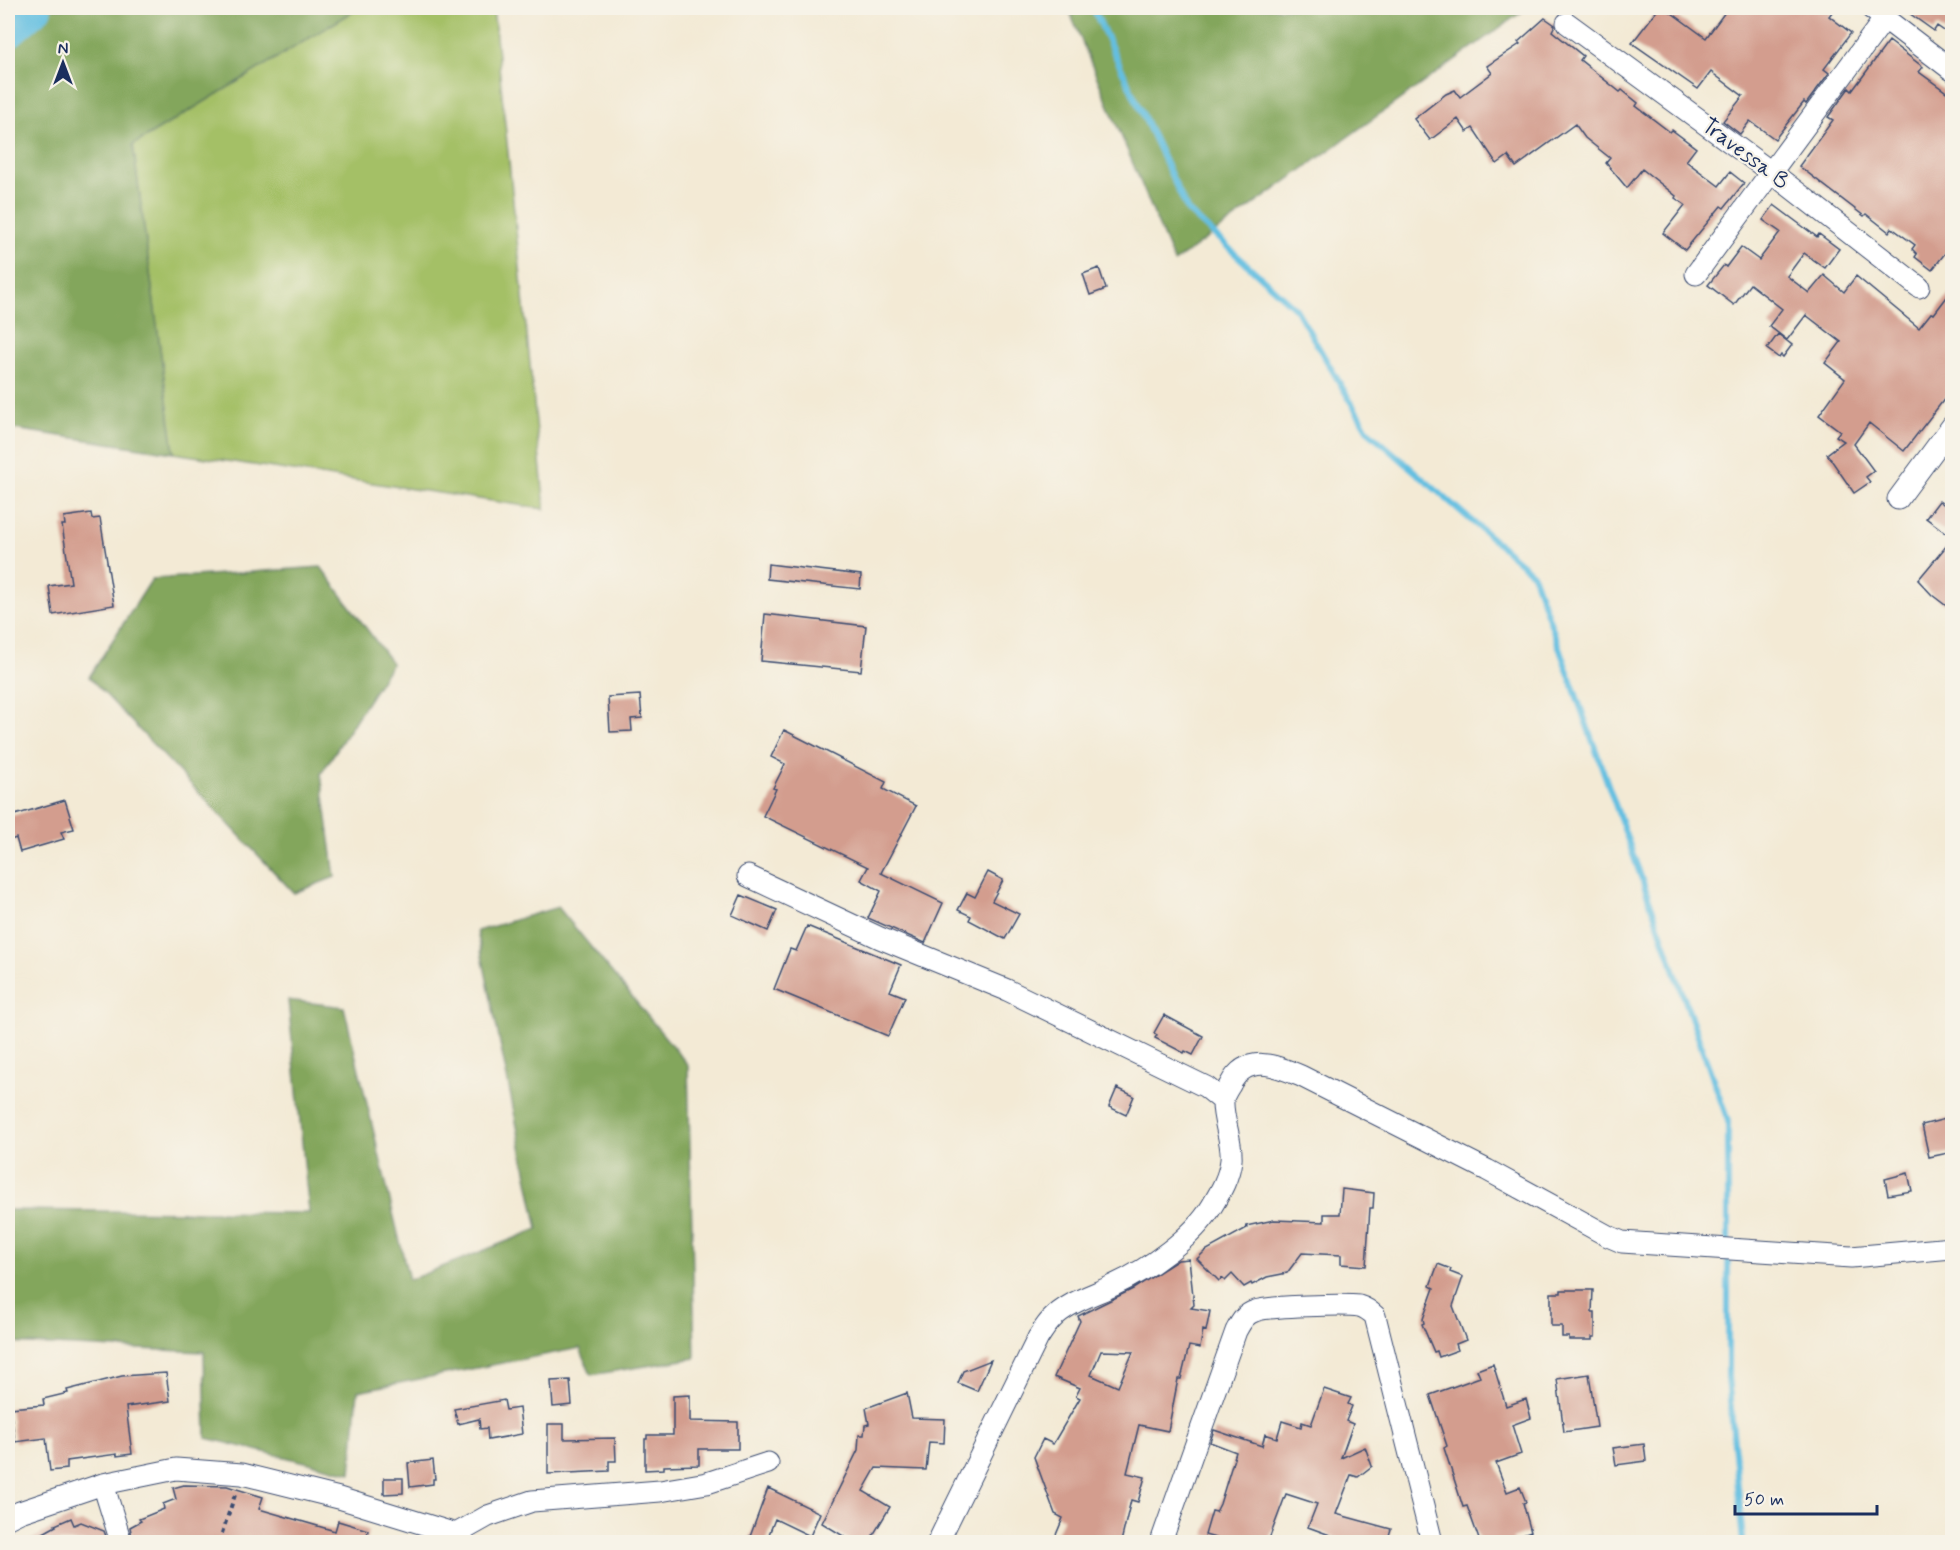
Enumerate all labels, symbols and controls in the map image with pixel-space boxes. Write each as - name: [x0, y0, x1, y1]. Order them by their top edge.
- north arrow: [33, 33, 93, 93]
- text: N: [58, 39, 68, 60]
- street label: Travessa B: [1696, 112, 1794, 196]
- scale bar: [1735, 1478, 1878, 1516]
- text: 50 m: [1744, 1488, 1784, 1512]

